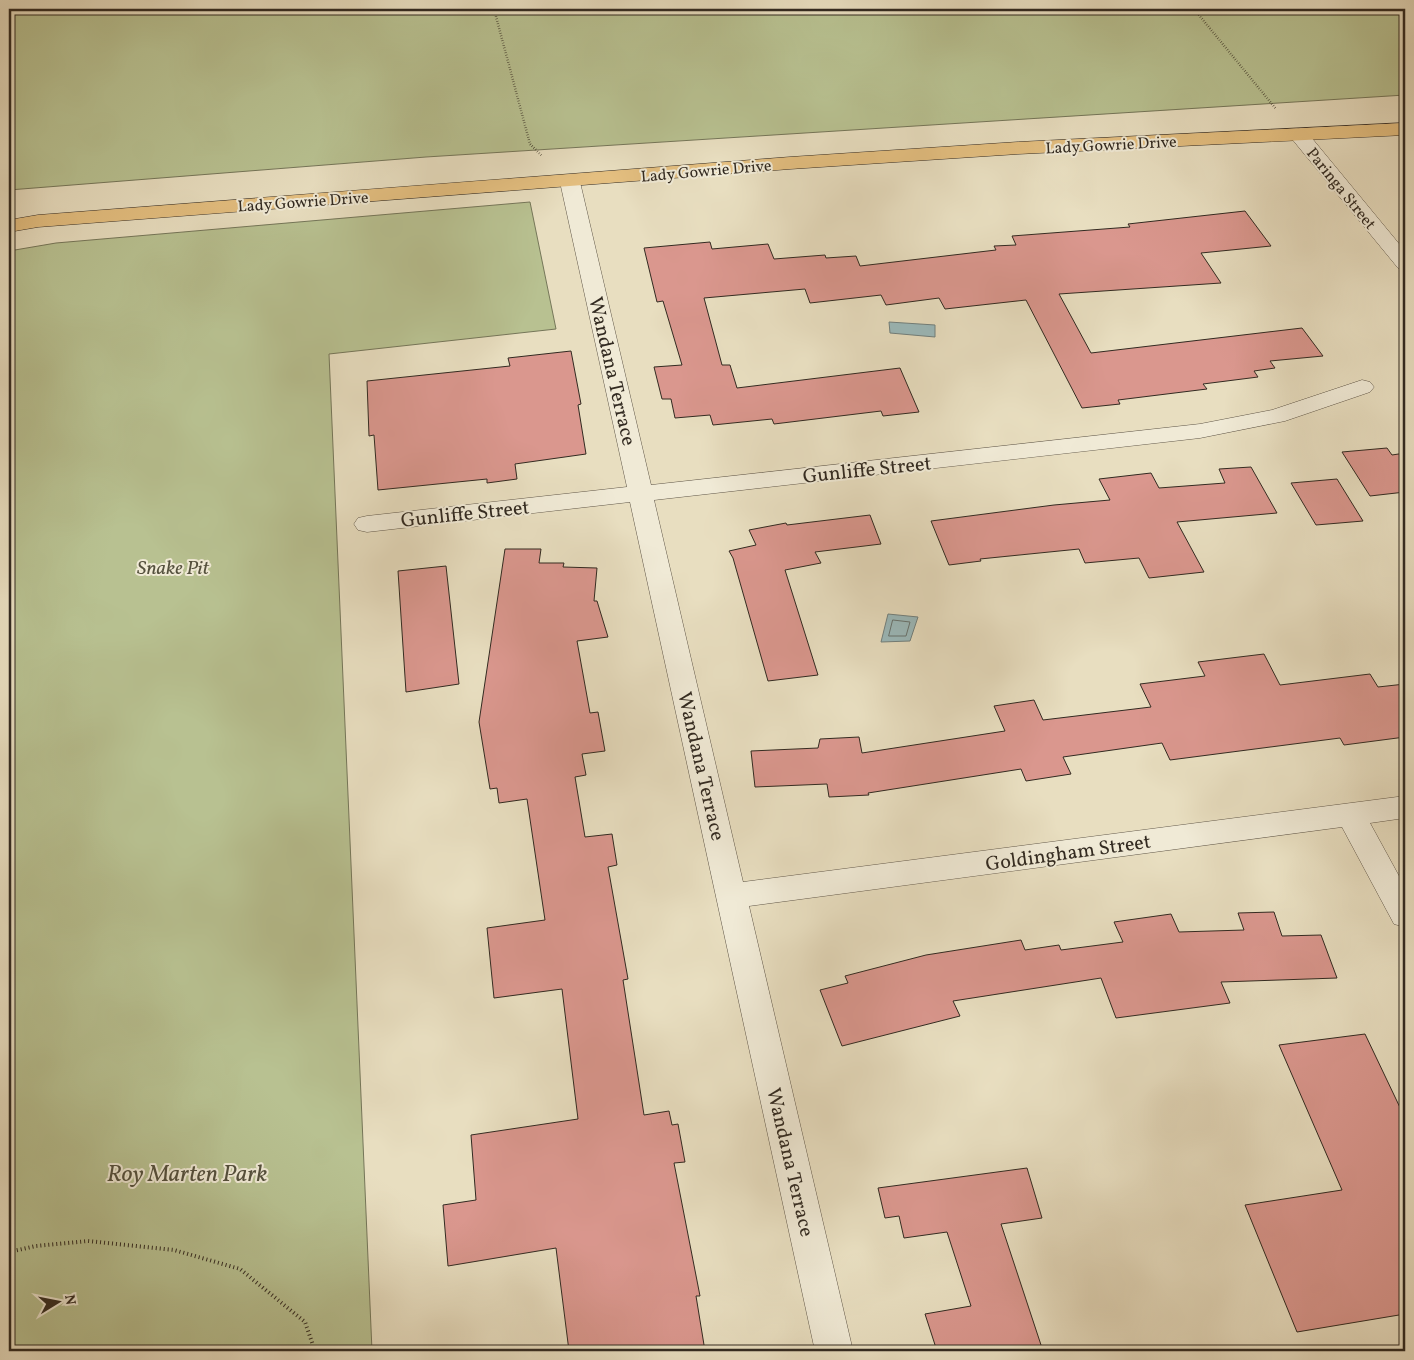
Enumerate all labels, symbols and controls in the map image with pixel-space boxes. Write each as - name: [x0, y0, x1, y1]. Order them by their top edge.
- street label: Lady Gowrie Drive: [1045, 132, 1177, 160]
- street label: Paringa Street: [1301, 144, 1381, 235]
- street label: Lady Gowrie Drive: [640, 155, 772, 189]
- street label: Lady Gowrie Drive: [237, 187, 369, 219]
- street label: Wandana Terrace: [580, 294, 642, 449]
- street label: Gunliffe Street: [802, 450, 933, 492]
- street label: Gunliffe Street: [400, 494, 531, 536]
- park label: Snake Pit: [137, 555, 209, 583]
- street label: Wandana Terrace: [669, 689, 731, 844]
- street label: Goldingham Street: [984, 829, 1153, 879]
- street label: Wandana Terrace: [758, 1085, 820, 1240]
- park label: Roy Marten Park: [107, 1158, 267, 1192]
- north arrow: [32, 1278, 82, 1328]
- text: N: [59, 1293, 80, 1307]

